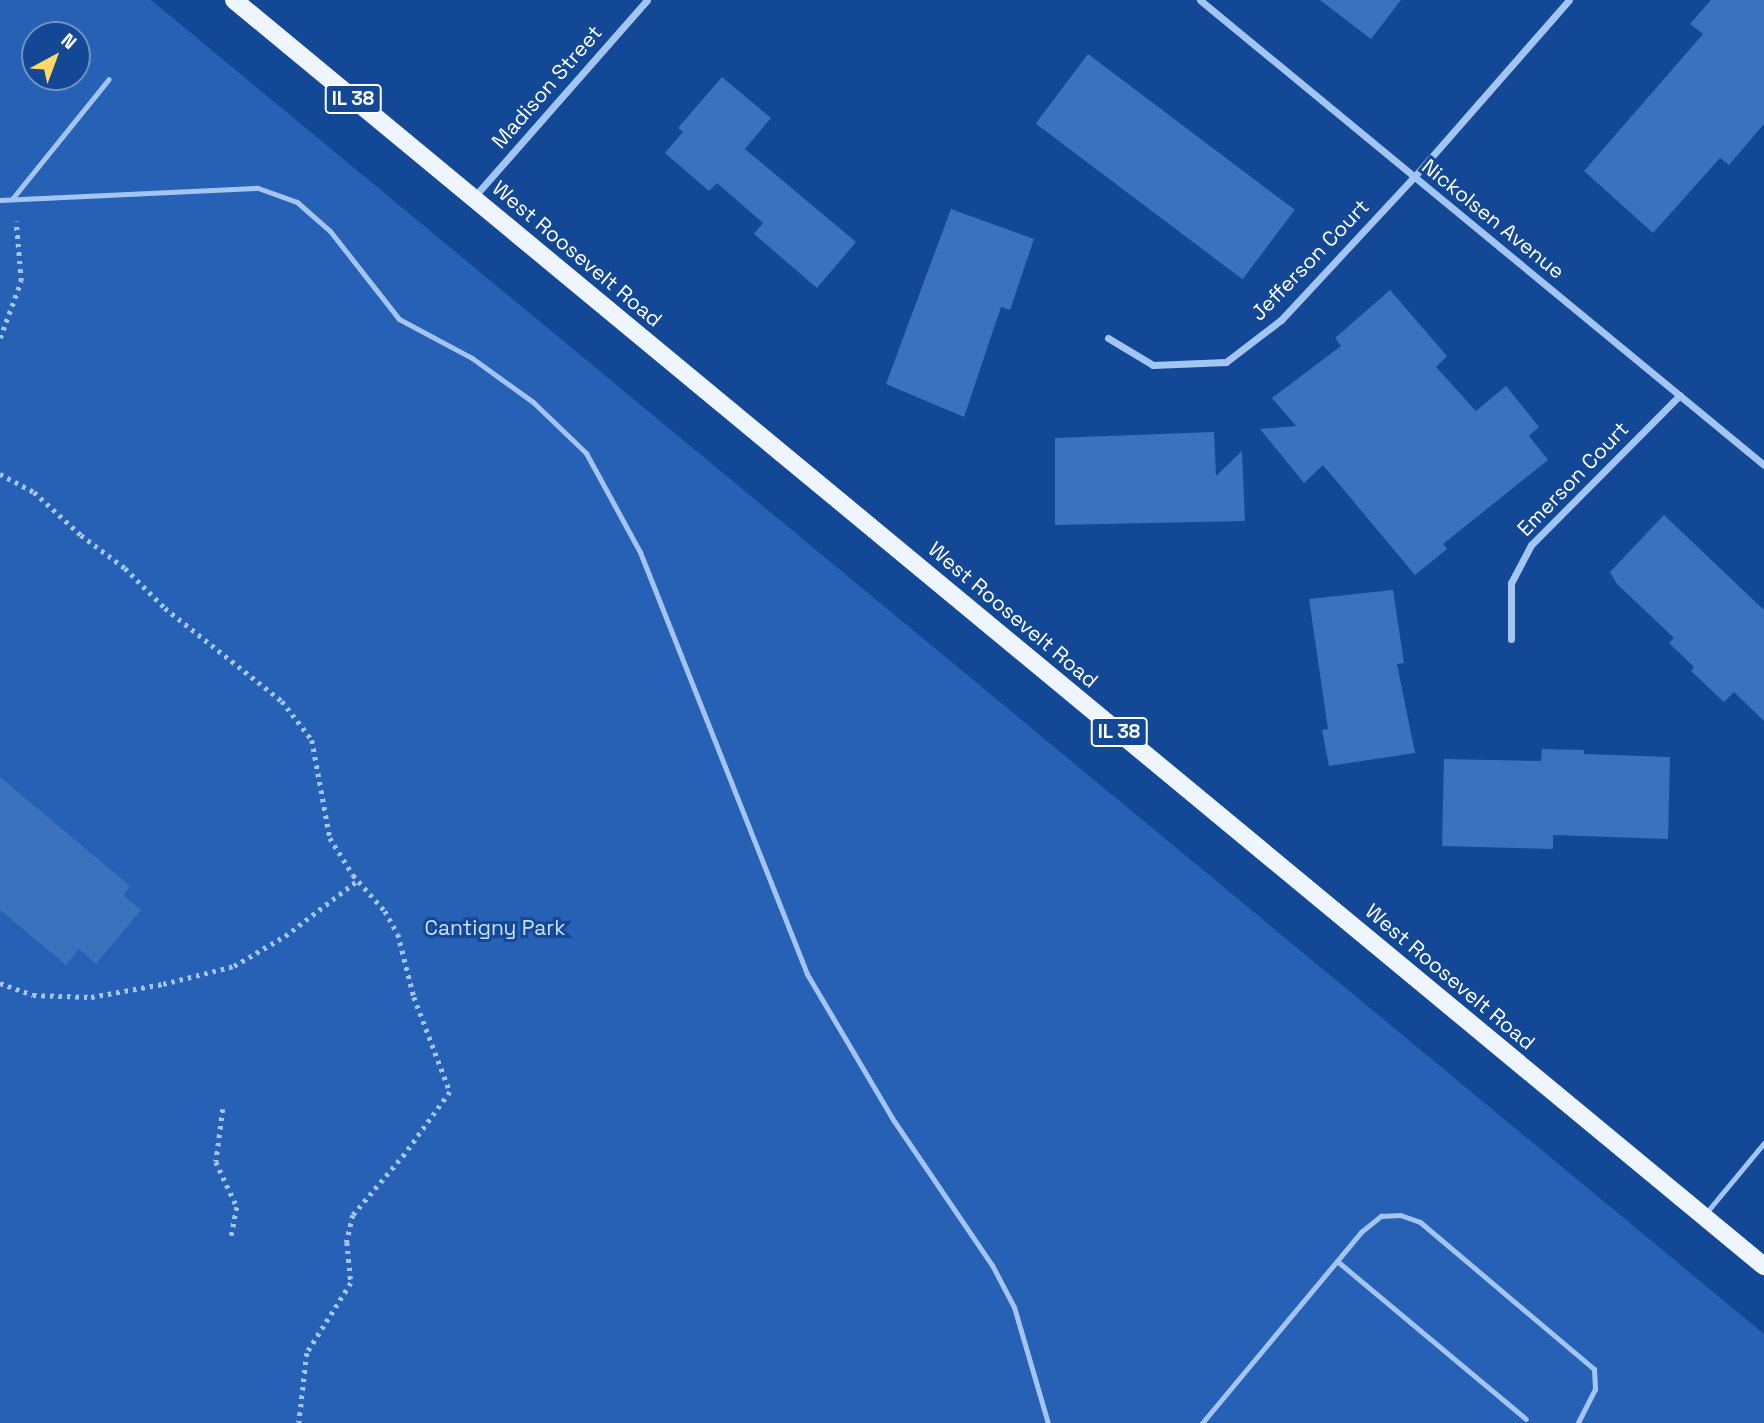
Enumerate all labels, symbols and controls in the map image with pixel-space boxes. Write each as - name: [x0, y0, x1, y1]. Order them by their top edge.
- street label: Madison Street: [487, 20, 607, 154]
- north arrow: [21, 21, 91, 91]
- text: N: [56, 28, 82, 55]
- road number: IL 38: [323, 83, 383, 114]
- street label: Nickolsen Avenue: [1417, 154, 1569, 284]
- street label: West Roosevelt Road: [487, 176, 667, 332]
- street label: Jefferson Court: [1246, 194, 1374, 326]
- street label: Emerson Court: [1512, 417, 1634, 541]
- street label: West Roosevelt Road: [923, 537, 1103, 693]
- road number: IL 38: [1089, 716, 1149, 748]
- street label: West Roosevelt Road: [1360, 899, 1540, 1055]
- park label: Cantigny Park: [424, 915, 566, 941]

